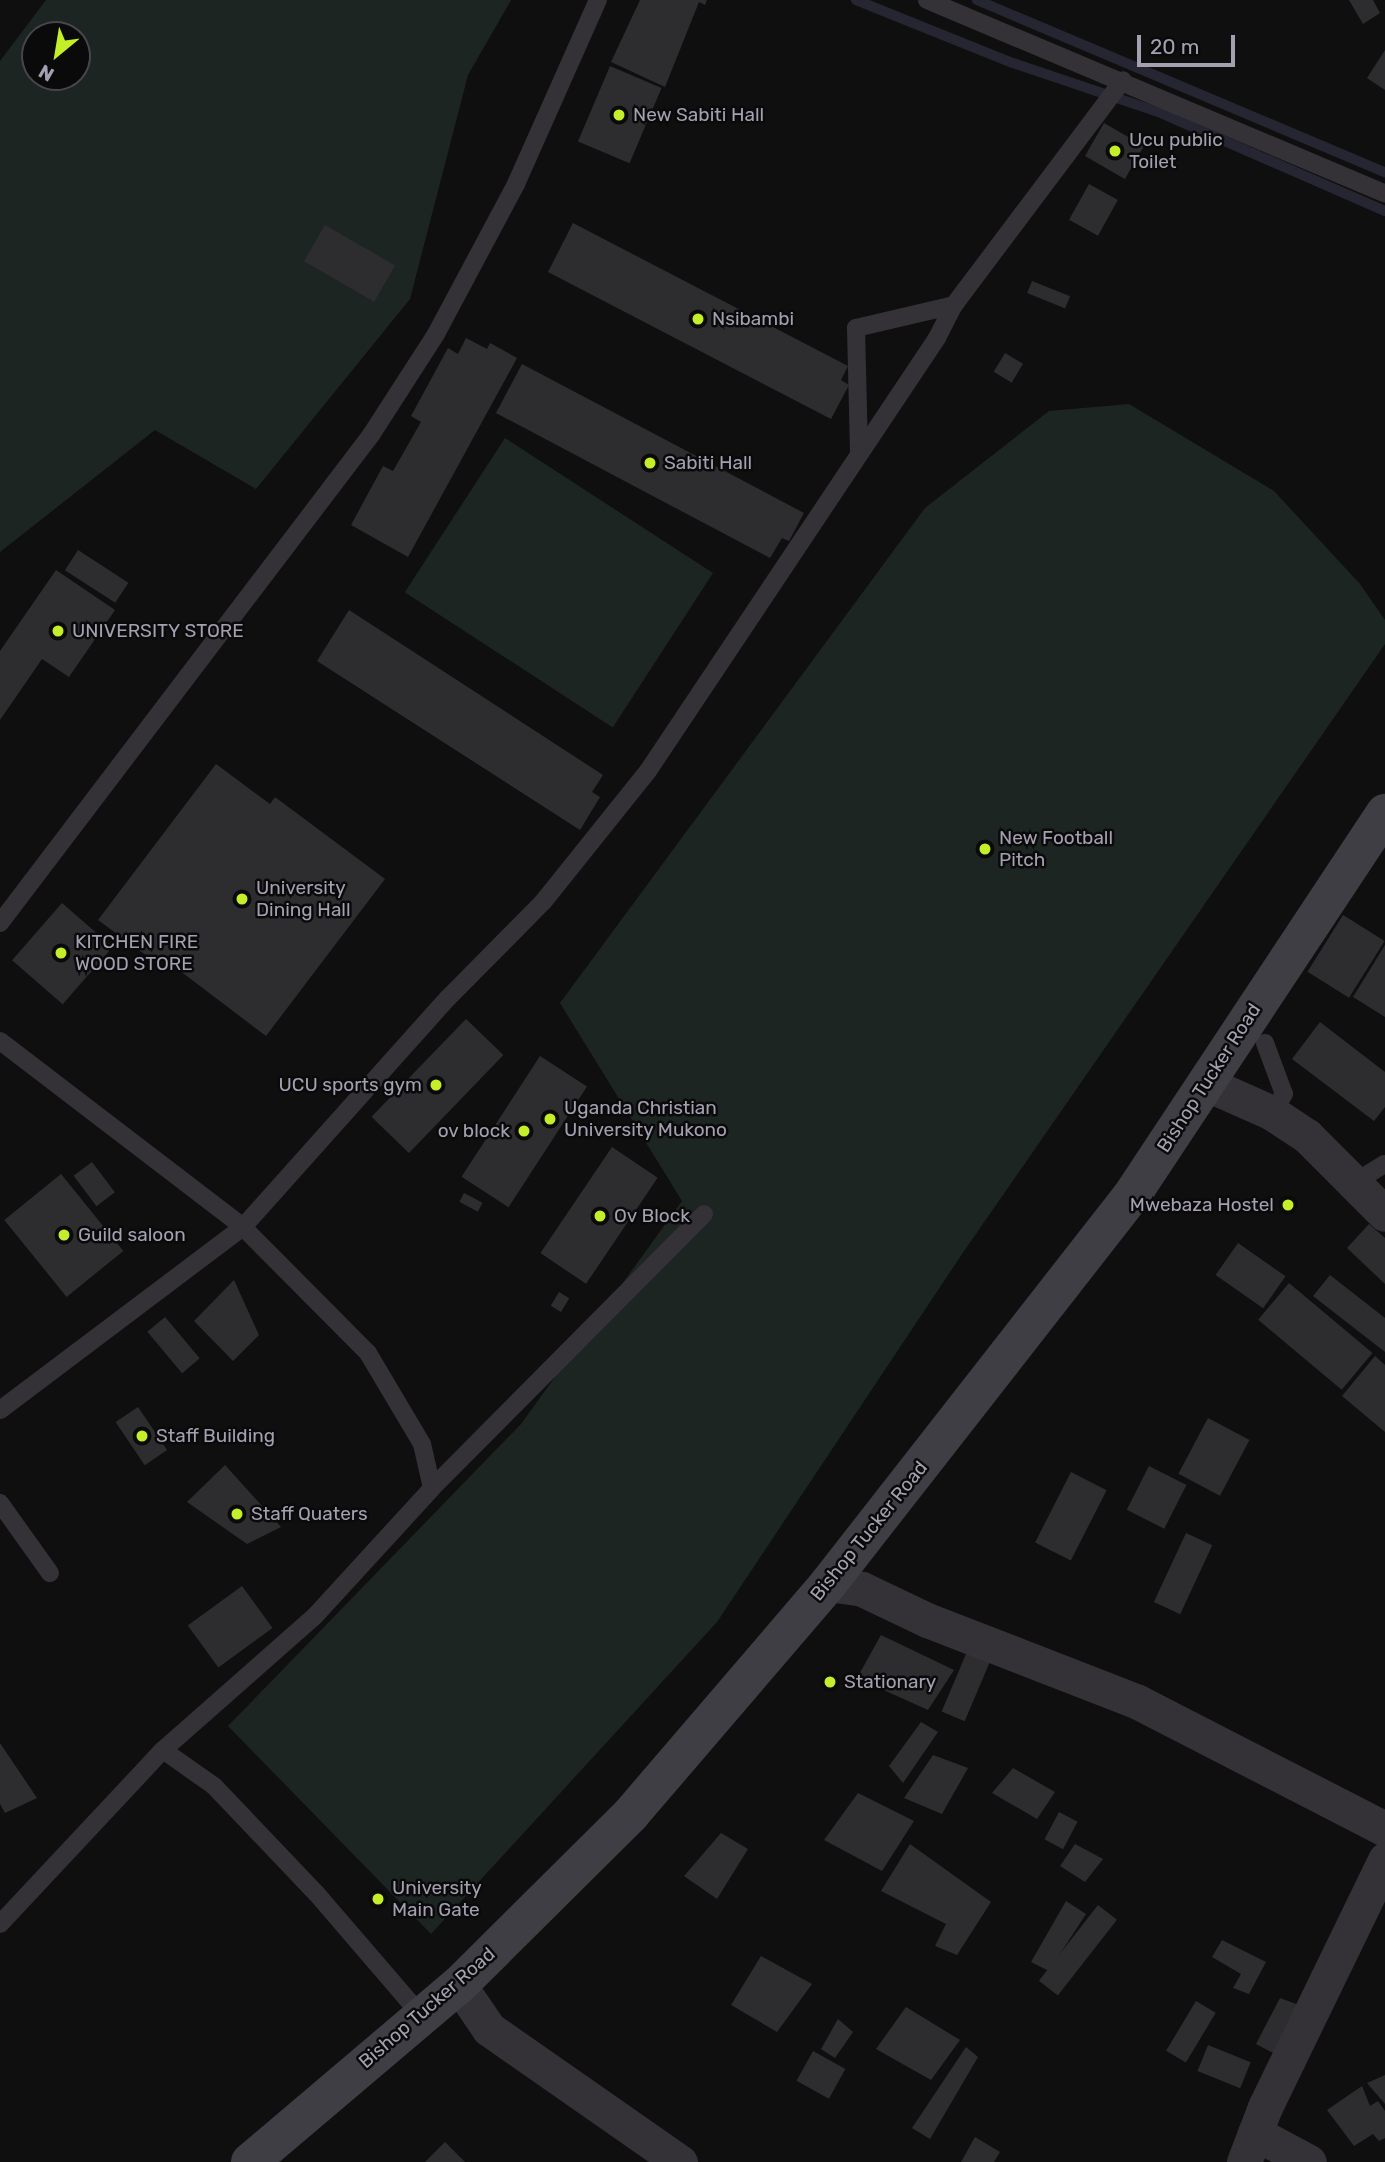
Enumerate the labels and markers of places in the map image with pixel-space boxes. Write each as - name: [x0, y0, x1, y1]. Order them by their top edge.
- place label: New Sabiti Hall: [633, 104, 765, 126]
- marker: New Sabiti Hall: [611, 107, 627, 123]
- place label: Ucu public Toilet: [1129, 129, 1223, 173]
- marker: Ucu public Toilet: [1107, 143, 1123, 159]
- place label: Nsibambi: [712, 308, 794, 330]
- marker: Nsibambi: [690, 311, 706, 327]
- place label: Sabiti Hall: [664, 452, 752, 474]
- marker: Sabiti Hall: [642, 455, 658, 471]
- place label: UNIVERSITY STORE: [72, 620, 244, 642]
- marker: UNIVERSITY STORE: [50, 623, 66, 639]
- place label: New Football Pitch: [999, 827, 1114, 871]
- marker: New Football Pitch: [977, 841, 993, 857]
- place label: University Dining Hall: [256, 877, 351, 921]
- marker: University Dining Hall: [234, 891, 250, 907]
- place label: KITCHEN FIRE WOOD STORE: [75, 931, 198, 975]
- marker: KITCHEN FIRE WOOD STORE: [53, 945, 69, 961]
- place label: UCU sports gym: [278, 1074, 422, 1096]
- marker: UCU sports gym: [428, 1077, 444, 1093]
- place label: Uganda Christian University Mukono: [564, 1097, 728, 1141]
- marker: Uganda Christian University Mukono: [542, 1111, 558, 1127]
- place label: ov block: [437, 1120, 510, 1142]
- marker: ov block: [516, 1123, 532, 1139]
- place label: Mwebaza Hostel: [1130, 1194, 1274, 1216]
- marker: Mwebaza Hostel: [1280, 1197, 1296, 1213]
- place label: Ov Block: [614, 1205, 691, 1227]
- marker: Ov Block: [592, 1208, 608, 1224]
- place label: Guild saloon: [78, 1224, 186, 1246]
- marker: Guild saloon: [56, 1227, 72, 1243]
- place label: Staff Building: [156, 1425, 276, 1447]
- marker: Staff Building: [134, 1428, 150, 1444]
- place label: Staff Quaters: [251, 1503, 368, 1525]
- marker: Staff Quaters: [229, 1506, 245, 1522]
- place label: Stationary: [844, 1671, 936, 1693]
- marker: Stationary: [822, 1674, 838, 1690]
- place label: University Main Gate: [392, 1877, 482, 1921]
- marker: University Main Gate: [370, 1891, 386, 1907]

